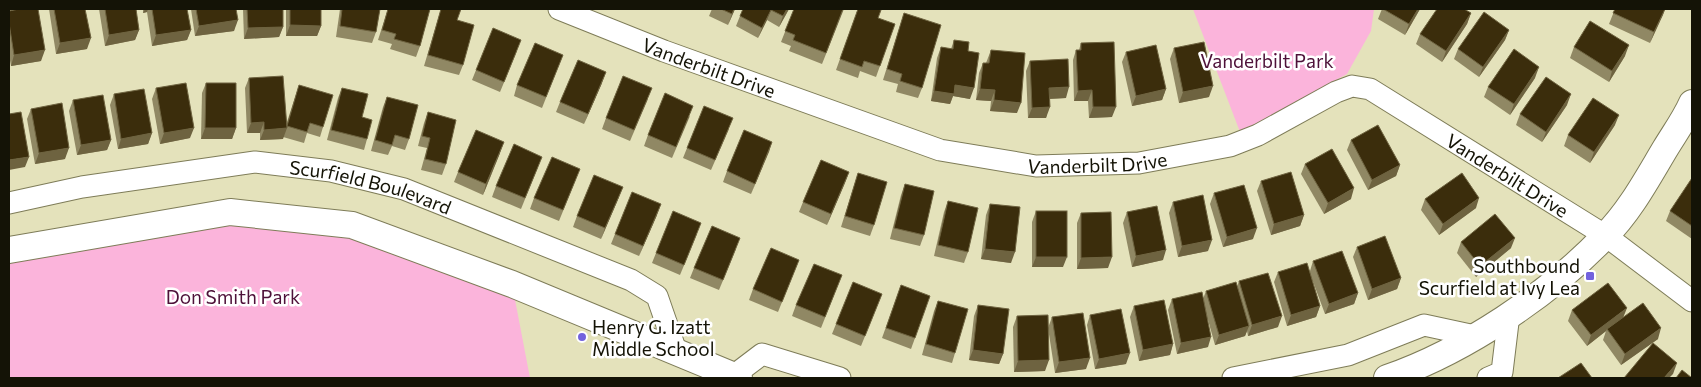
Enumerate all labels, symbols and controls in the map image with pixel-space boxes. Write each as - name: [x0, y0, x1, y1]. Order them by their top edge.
- street label: Vanderbilt Drive: [639, 32, 779, 102]
- park label: Vanderbilt Park: [1200, 49, 1334, 72]
- street label: Vanderbilt Drive: [1442, 128, 1573, 222]
- street label: Vanderbilt Drive: [1026, 147, 1169, 178]
- street label: Scurfield Boulevard: [288, 155, 455, 218]
- place label: Southbound Scurfield at Ivy Lea: [1419, 254, 1580, 299]
- marker: Southbound Scurfield at Ivy Lea: [1584, 270, 1596, 282]
- park label: Don Smith Park: [166, 285, 300, 308]
- place label: Henry G. Izatt Middle School: [592, 315, 714, 360]
- marker: Henry G. Izatt Middle School: [576, 331, 588, 343]

